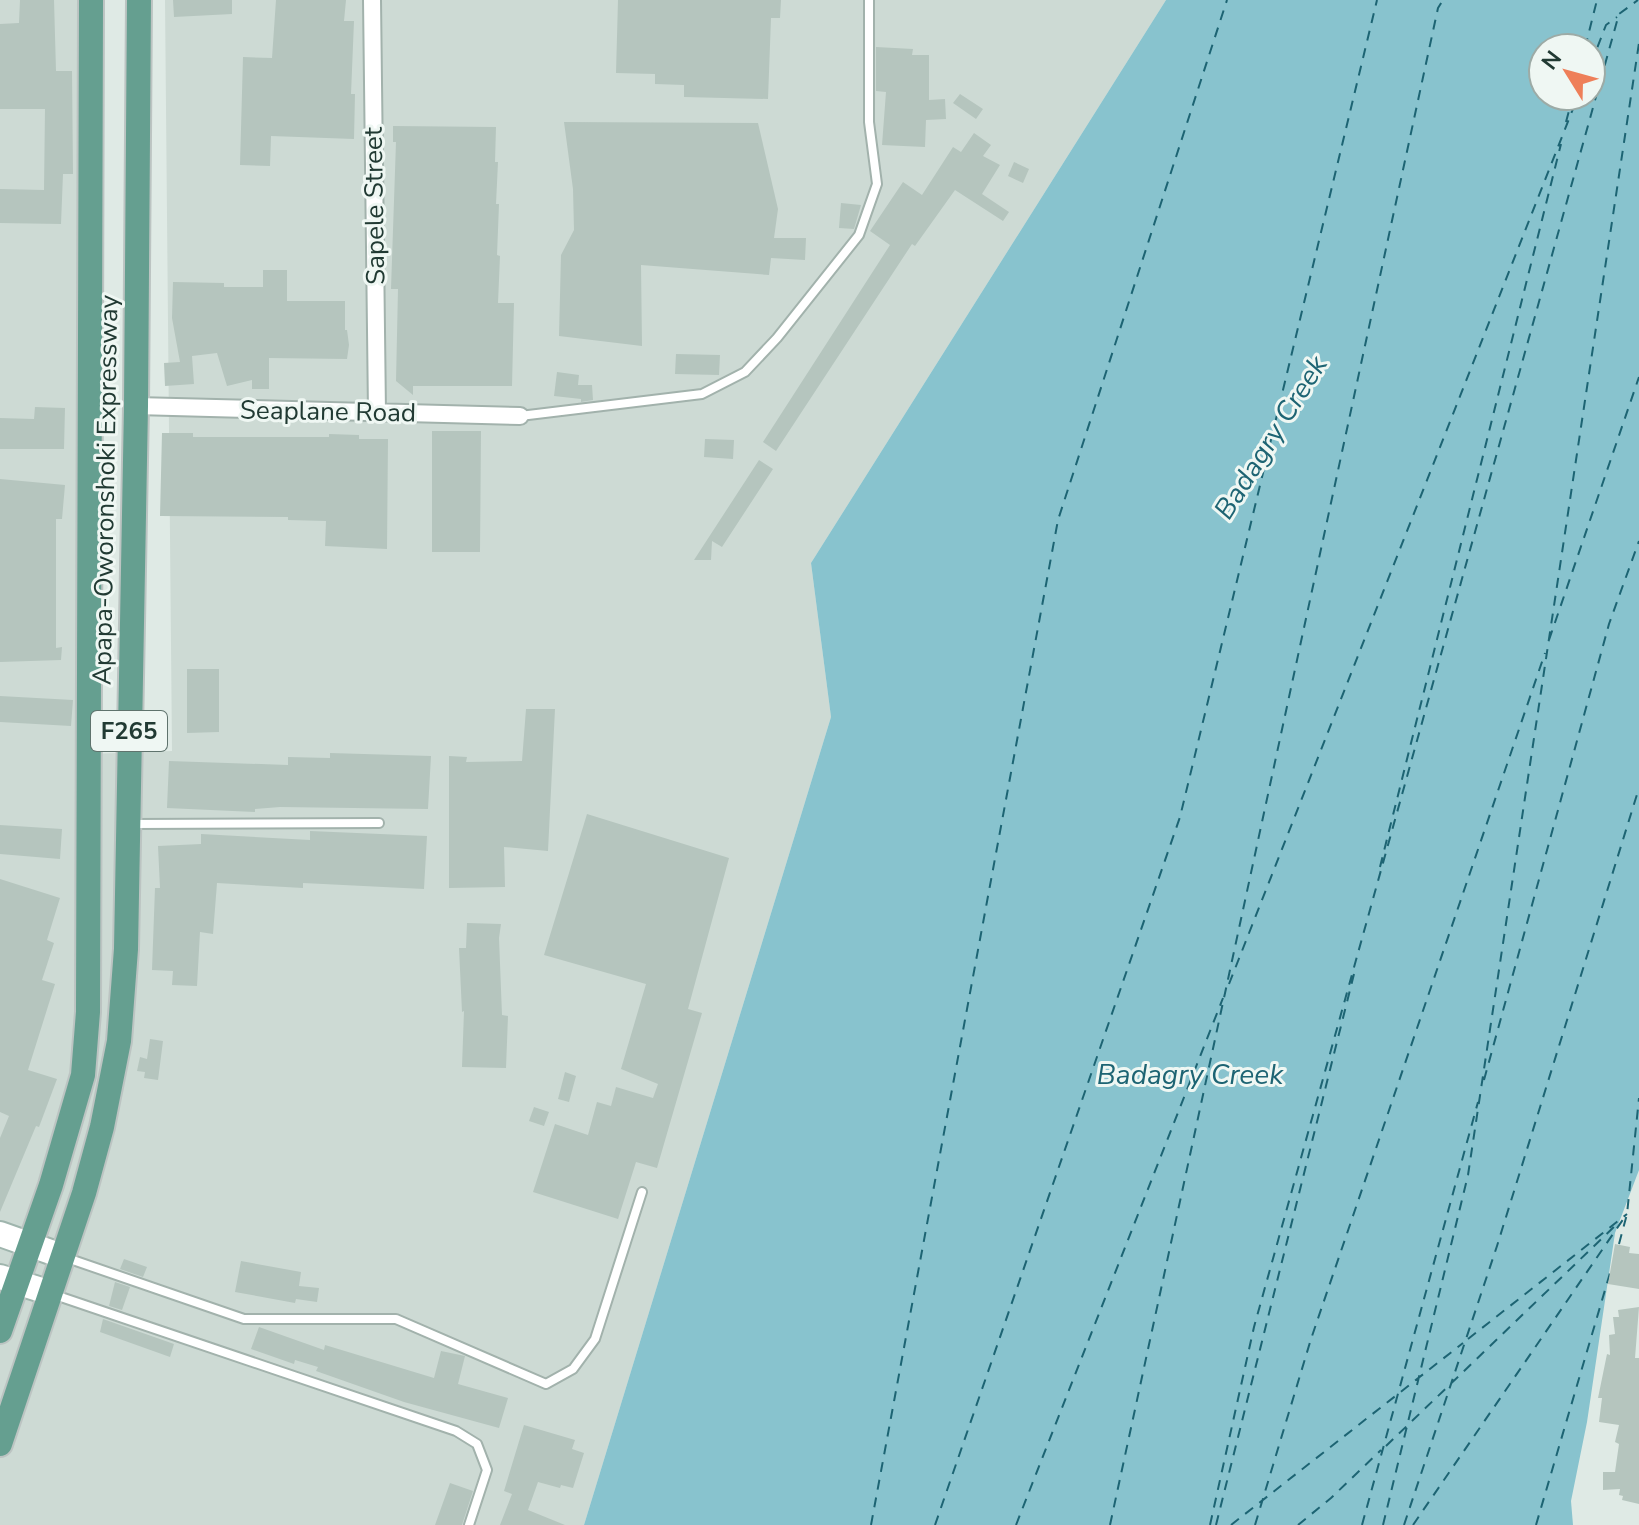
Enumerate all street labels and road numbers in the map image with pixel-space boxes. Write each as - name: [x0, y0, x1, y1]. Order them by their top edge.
- street label: Sapele Street: [356, 126, 393, 285]
- street label: Apapa-Oworonshoki Expressway: [85, 294, 126, 685]
- street label: Seaplane Road: [240, 392, 416, 431]
- road number: F265: [91, 711, 167, 751]

